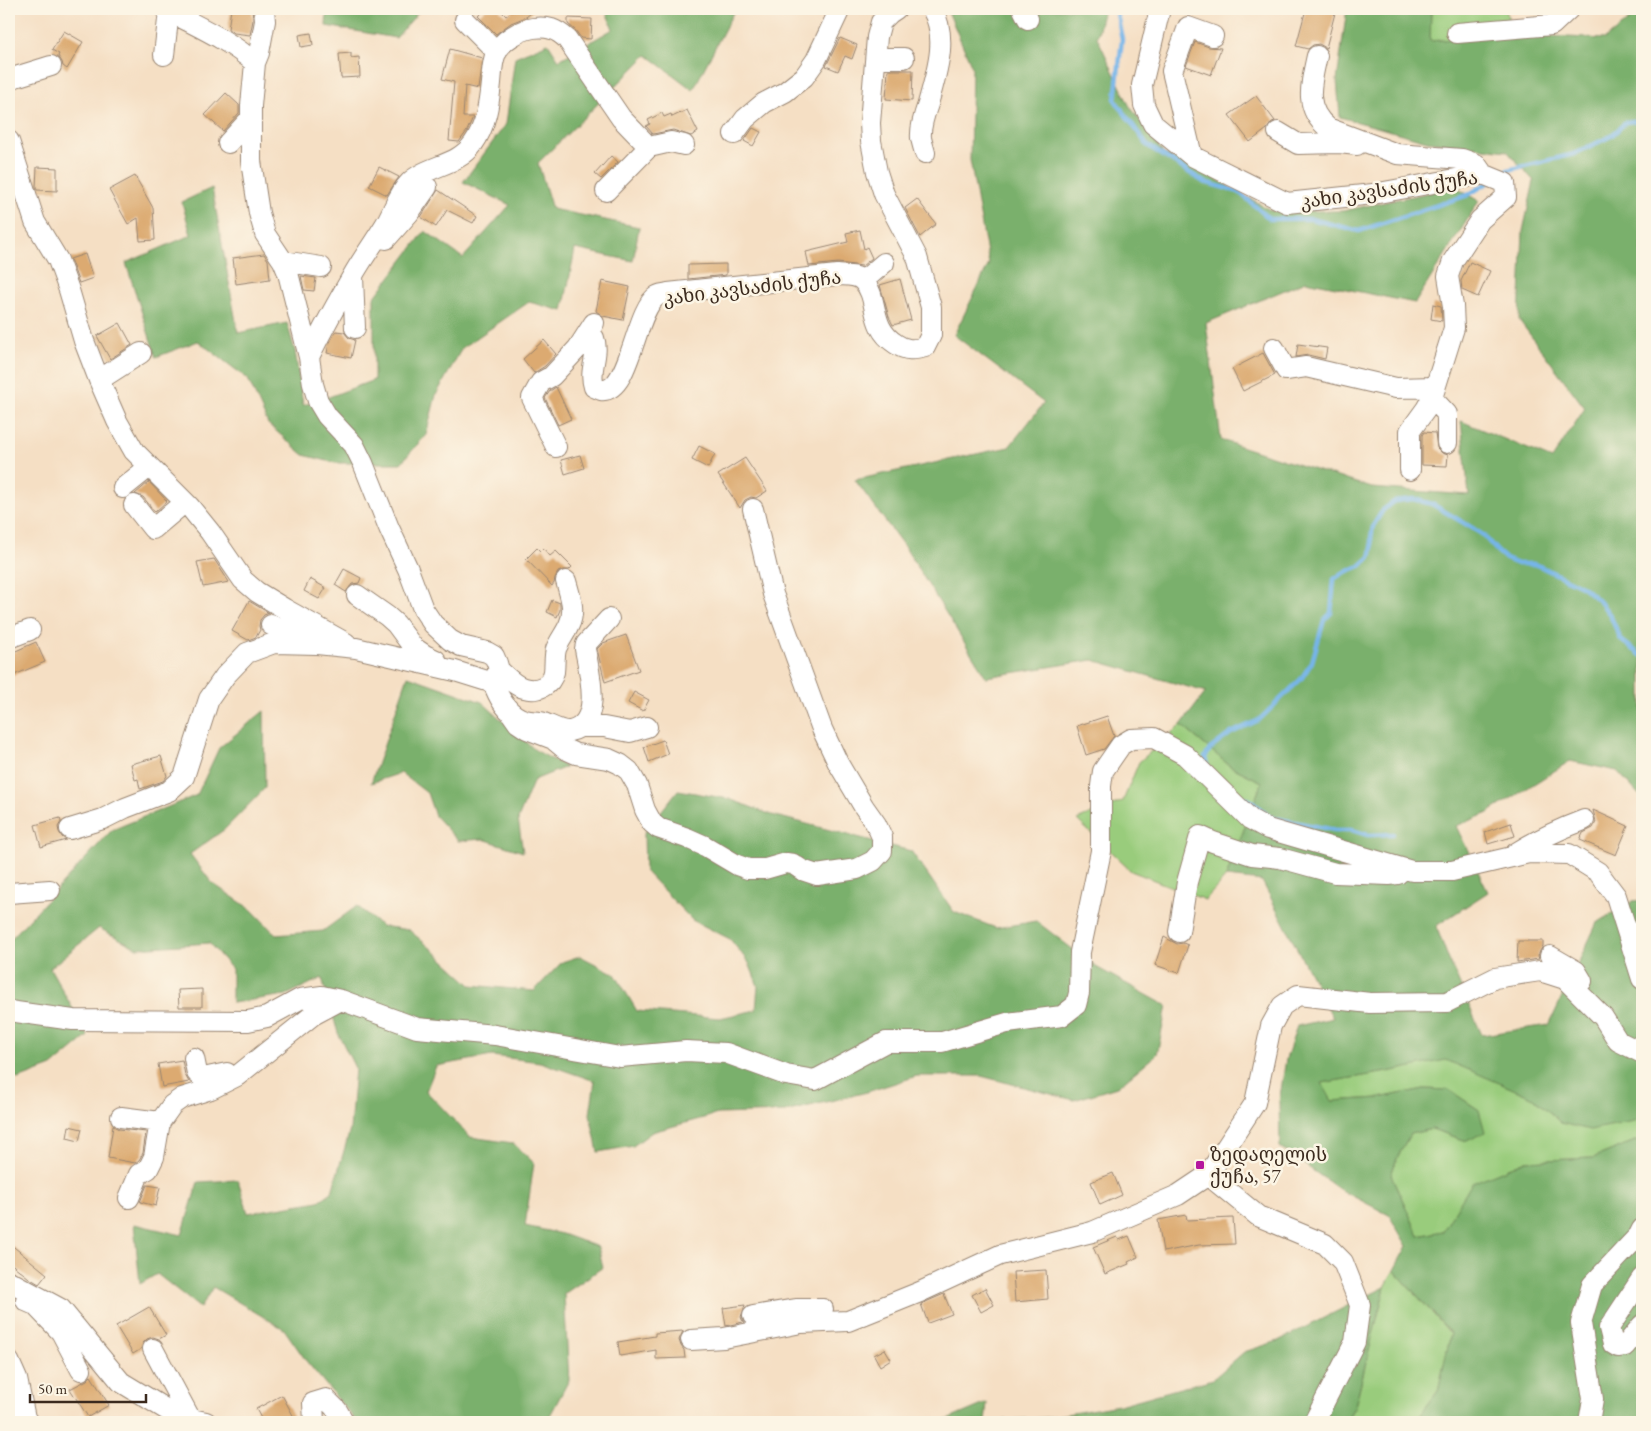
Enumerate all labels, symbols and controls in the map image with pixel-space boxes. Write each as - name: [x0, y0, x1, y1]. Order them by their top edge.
- street label: კახი კავსაძის ქუჩა: [1299, 165, 1480, 214]
- street label: კახი კავსაძის ქუჩა: [662, 264, 843, 311]
- place label: ზედაღელის ქუჩა, 57: [1210, 1142, 1327, 1189]
- marker: ზედაღელის ქუჩა, 57: [1194, 1159, 1206, 1171]
- scale bar: [30, 1371, 146, 1403]
- text: 50 m: [38, 1379, 67, 1398]

